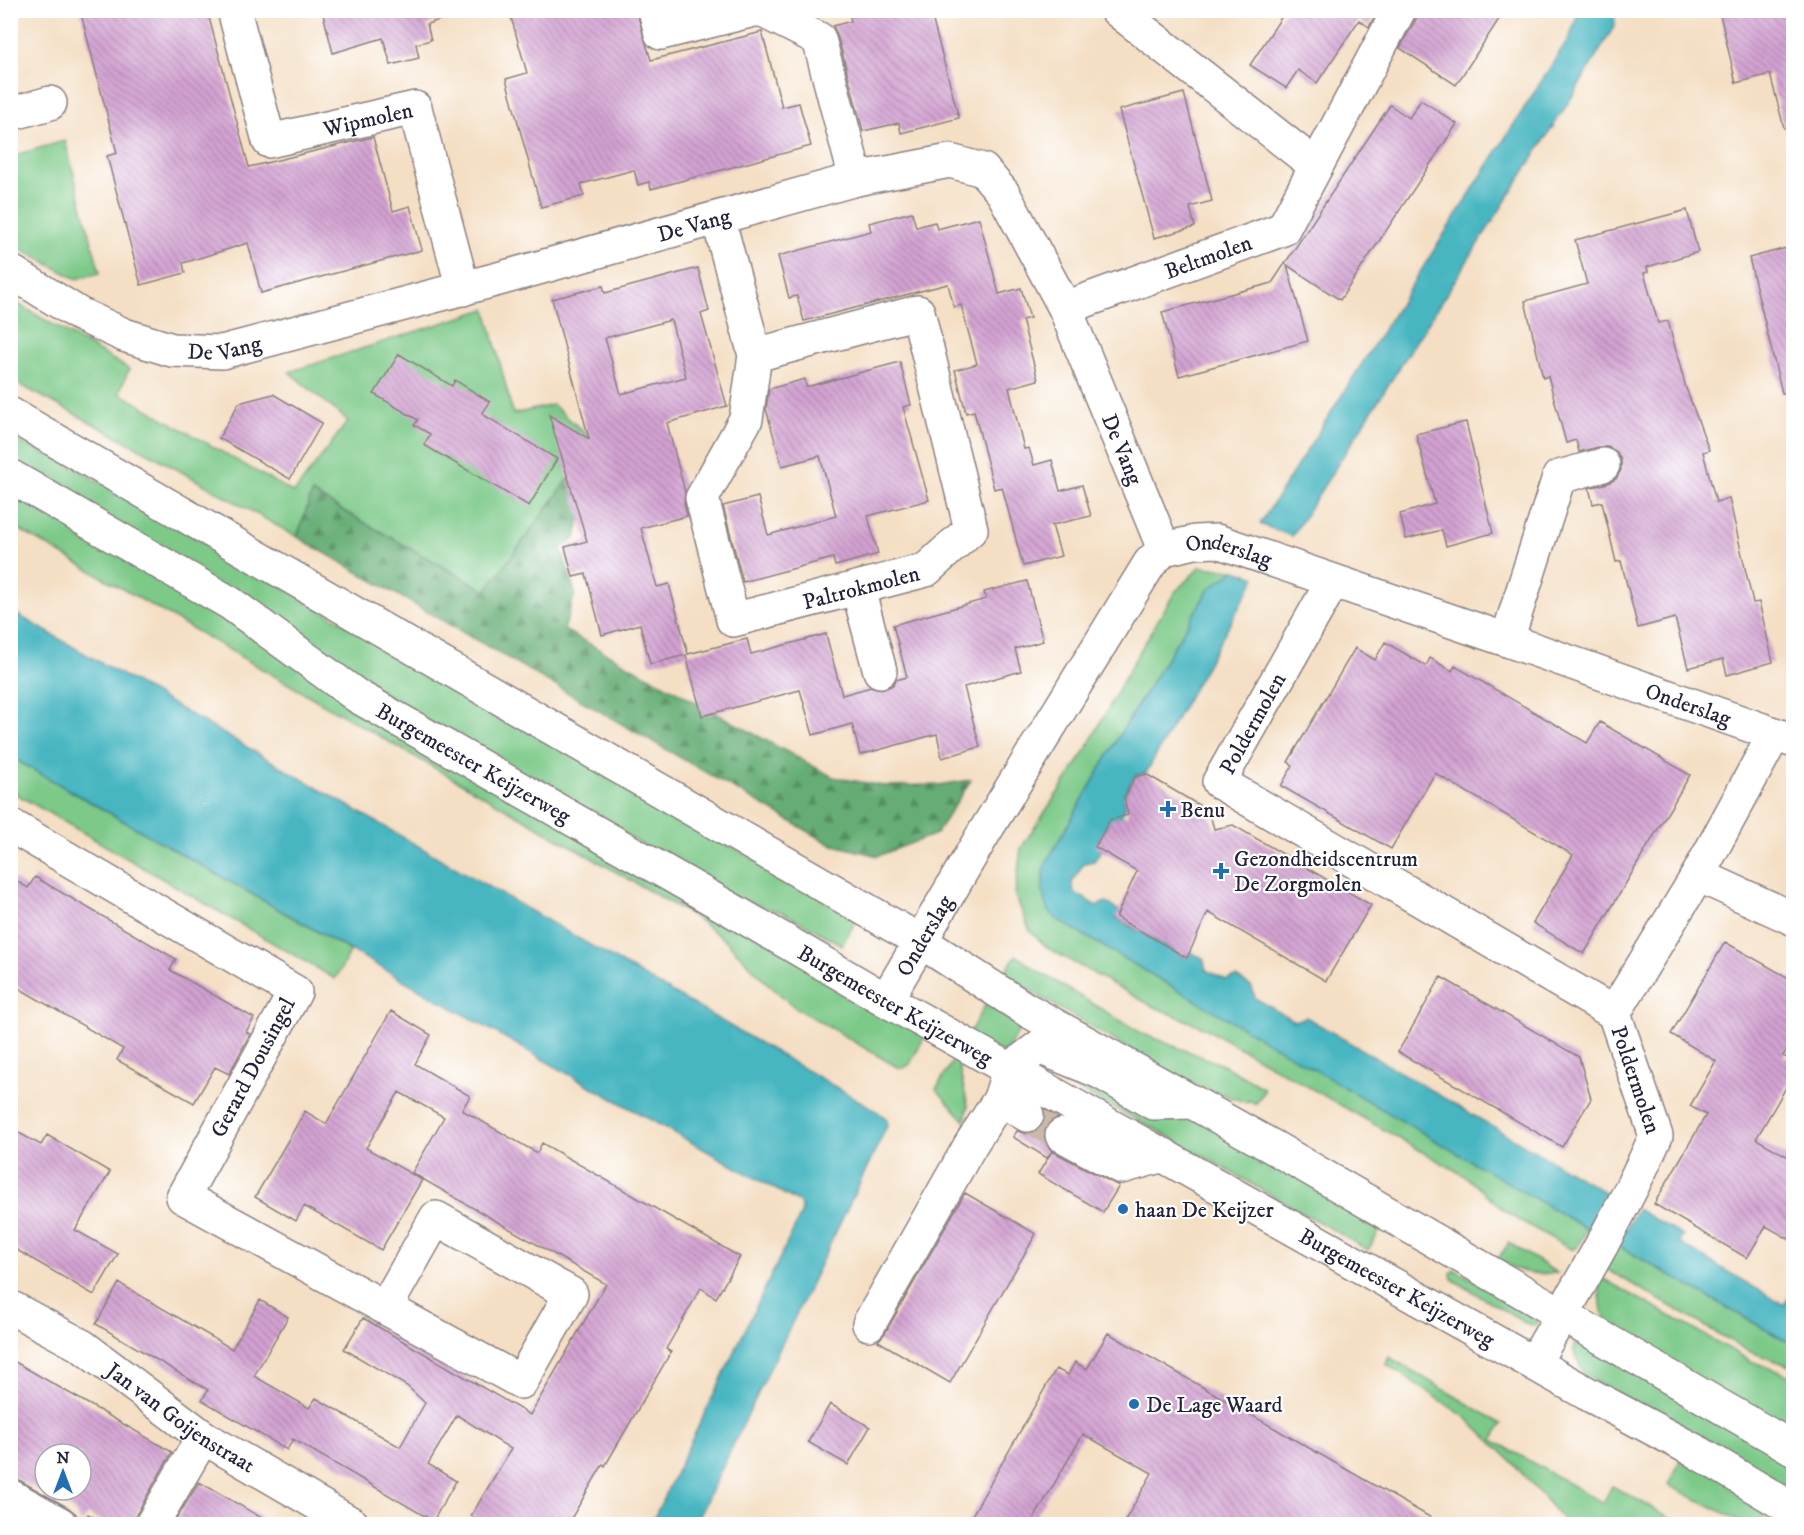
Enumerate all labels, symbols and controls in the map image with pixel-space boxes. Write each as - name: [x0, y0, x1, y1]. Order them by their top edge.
- street label: Wipmolen: [320, 97, 416, 144]
- street label: De Vang: [655, 203, 734, 249]
- street label: Beltmolen: [1161, 229, 1256, 286]
- street label: De Vang: [187, 330, 265, 368]
- street label: De Vang: [1095, 410, 1148, 489]
- street label: Onderslag: [1183, 528, 1276, 574]
- street label: Paltrokmolen: [800, 560, 923, 616]
- street label: Poldermolen: [1214, 668, 1293, 779]
- street label: Onderslag: [1641, 678, 1735, 733]
- street label: Burgemeester Keijzerweg: [371, 698, 576, 830]
- place label: Benu: [1180, 797, 1225, 824]
- marker: Benu: [1161, 802, 1175, 816]
- place label: Gezondheidscentrum De Zorgmolen: [1234, 846, 1418, 898]
- marker: Gezondheidscentrum De Zorgmolen: [1212, 862, 1230, 880]
- street label: Onderslag: [891, 890, 960, 981]
- street label: Burgemeester Keijzerweg: [792, 939, 997, 1072]
- street label: Gerard Dousingel: [205, 993, 302, 1142]
- street label: Poldermolen: [1604, 1023, 1666, 1138]
- place label: haan De Keijzer: [1135, 1197, 1275, 1224]
- marker: haan De Keijzer: [1116, 1202, 1130, 1216]
- street label: Burgemeester Keijzerweg: [1294, 1223, 1499, 1354]
- street label: Jan van Goijenstraat: [99, 1356, 259, 1479]
- place label: De Lage Waard: [1146, 1392, 1283, 1419]
- marker: De Lage Waard: [1127, 1397, 1141, 1411]
- north arrow: [33, 1442, 93, 1502]
- text: N: [56, 1448, 70, 1468]

